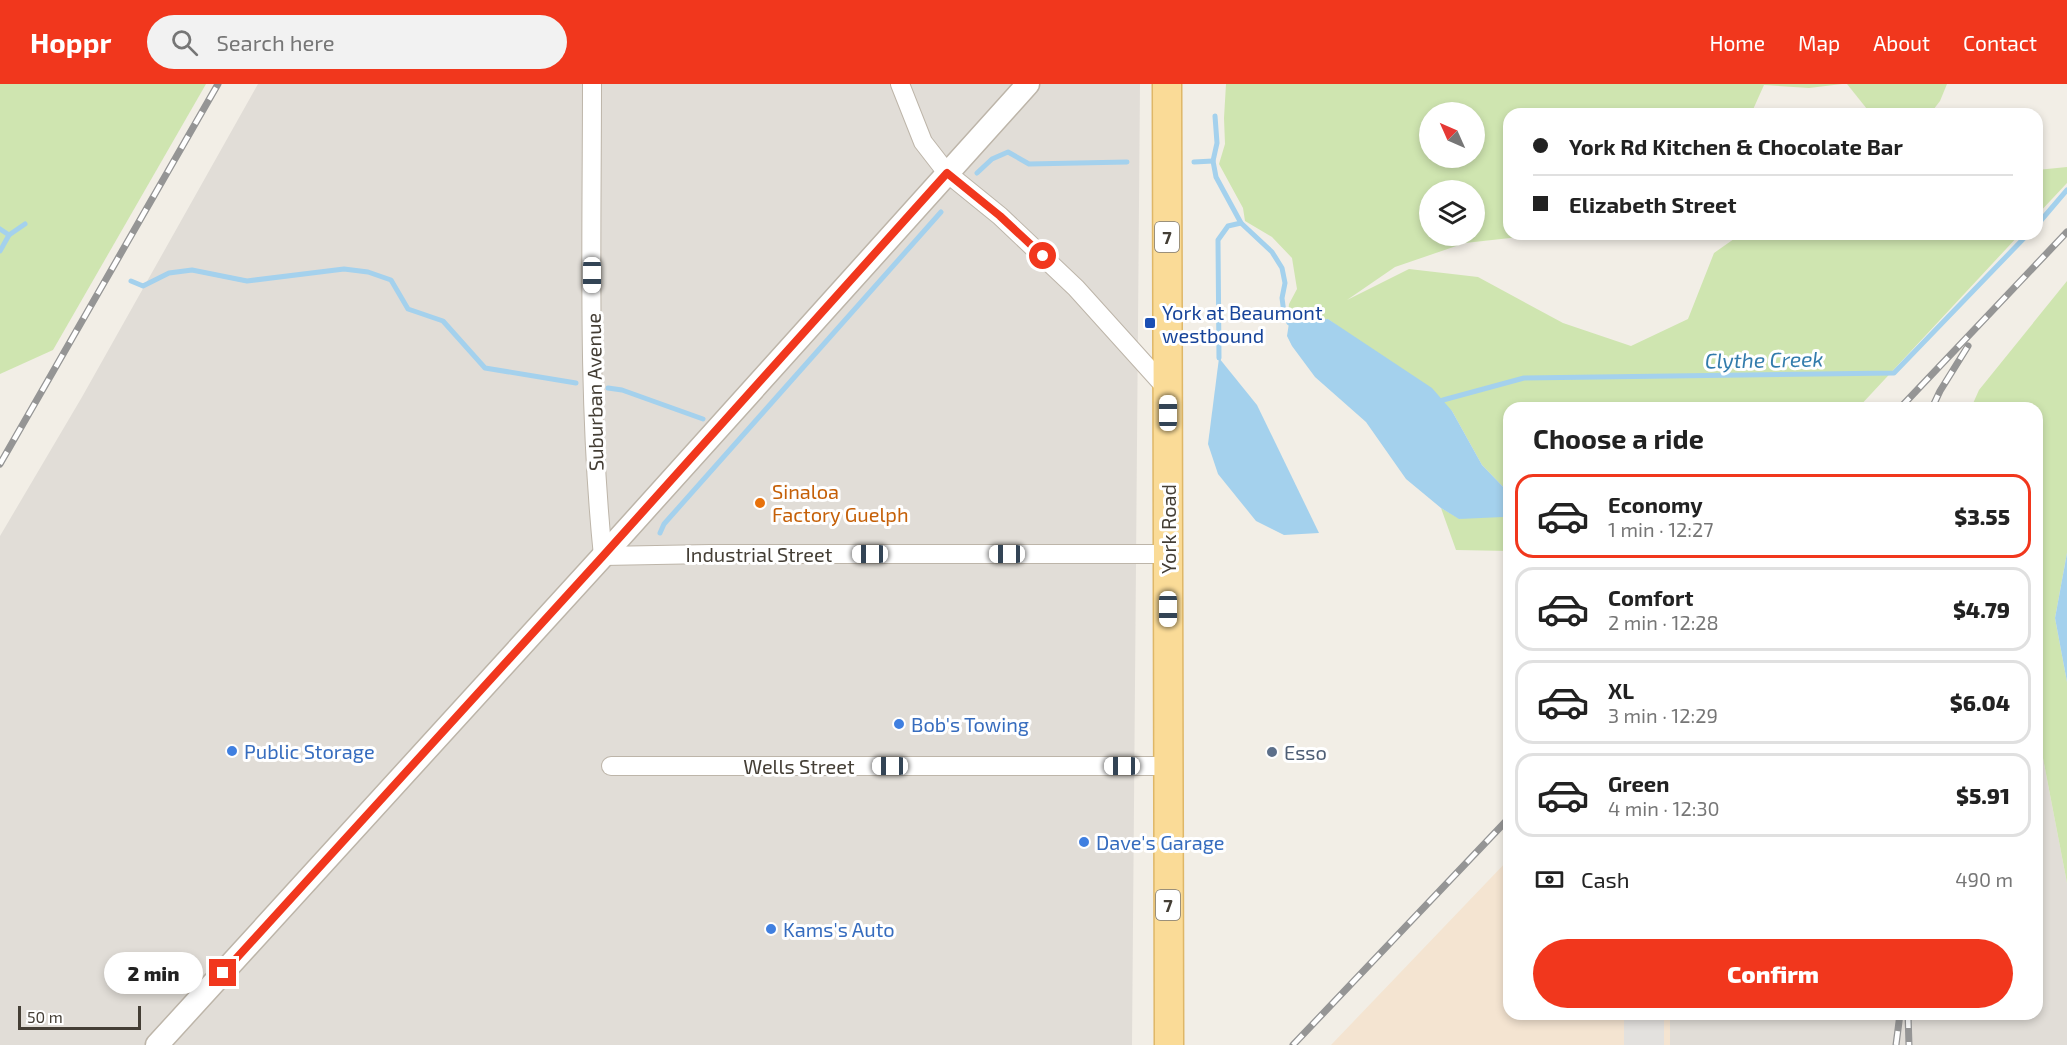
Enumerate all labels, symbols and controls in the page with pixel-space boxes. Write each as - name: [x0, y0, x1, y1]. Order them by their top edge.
- search box: [147, 15, 567, 69]
- text: Hoppr: [30, 25, 111, 59]
- icon: search: [168, 26, 201, 59]
- text: Search here: [216, 29, 335, 55]
- text: Home: [1709, 30, 1765, 55]
- text: Map: [1798, 30, 1840, 55]
- text: About: [1873, 30, 1930, 55]
- text: Contact: [1963, 30, 2037, 55]
- north arrow: [1419, 102, 1485, 168]
- map controls: [1419, 102, 1485, 246]
- text: York Rd Kitchen & Chocolate Bar: [1569, 133, 1903, 159]
- button: layers: [1419, 180, 1485, 246]
- text: Elizabeth Street: [1569, 191, 1736, 217]
- road number: 7: [1155, 222, 1179, 252]
- route start: [1029, 242, 1056, 269]
- car: [583, 257, 601, 293]
- place label: York at Beaumont westbound: [1162, 300, 1323, 347]
- street label: Suburban Avenue: [581, 313, 607, 471]
- marker: York at Beaumont westbound: [1143, 316, 1157, 330]
- water label: Clythe Creek: [1705, 345, 1824, 374]
- car: [1159, 395, 1177, 431]
- text: Choose a ride: [1533, 422, 1704, 454]
- place label: Sinaloa Factory Guelph: [772, 479, 909, 526]
- street label: York Road: [1156, 484, 1180, 574]
- icon: car: [1536, 489, 1590, 543]
- text: Economy: [1608, 491, 1703, 517]
- marker: Sinaloa Factory Guelph: [753, 496, 767, 510]
- text: $3.55: [1954, 503, 2010, 529]
- text: 1 min · 12:27: [1608, 517, 1714, 541]
- street label: Industrial Street: [686, 542, 833, 566]
- car: [852, 545, 888, 563]
- car: [989, 545, 1025, 563]
- icon: car: [1536, 582, 1590, 636]
- text: Comfort: [1608, 584, 1693, 610]
- car: [1159, 591, 1177, 627]
- text: $4.79: [1953, 596, 2010, 622]
- text: 2 min · 12:28: [1608, 610, 1719, 634]
- icon: car: [1536, 675, 1590, 729]
- text: XL: [1608, 677, 1634, 703]
- text: $6.04: [1950, 689, 2010, 715]
- text: 3 min · 12:29: [1608, 703, 1718, 727]
- place label: Bob's Towing: [911, 712, 1029, 736]
- marker: Bob's Towing: [892, 717, 906, 731]
- place label: Public Storage: [244, 739, 375, 763]
- place label: Esso: [1284, 740, 1327, 764]
- marker: Public Storage: [225, 744, 239, 758]
- marker: Esso: [1265, 745, 1279, 759]
- street label: Wells Street: [743, 754, 855, 778]
- car: [872, 757, 908, 775]
- car: [1104, 757, 1140, 775]
- icon: car: [1536, 768, 1590, 822]
- text: Green: [1608, 770, 1670, 796]
- text: $5.91: [1956, 782, 2010, 808]
- text: 4 min · 12:30: [1608, 796, 1720, 820]
- place label: Dave's Garage: [1096, 830, 1225, 854]
- marker: Dave's Garage: [1077, 835, 1091, 849]
- icon: cash: [1533, 863, 1566, 896]
- text: Cash: [1581, 866, 1630, 892]
- text: 490 m: [1955, 867, 2013, 891]
- road number: 7: [1156, 890, 1180, 920]
- place label: Kams's Auto: [783, 917, 895, 941]
- marker: Kams's Auto: [764, 922, 778, 936]
- button: Confirm: [1533, 939, 2013, 1008]
- callout: 2 min: [103, 952, 202, 994]
- route end: [209, 959, 236, 986]
- text: 2 min: [128, 961, 179, 985]
- scale bar: [18, 1003, 141, 1030]
- text: 50 m: [27, 1007, 63, 1026]

